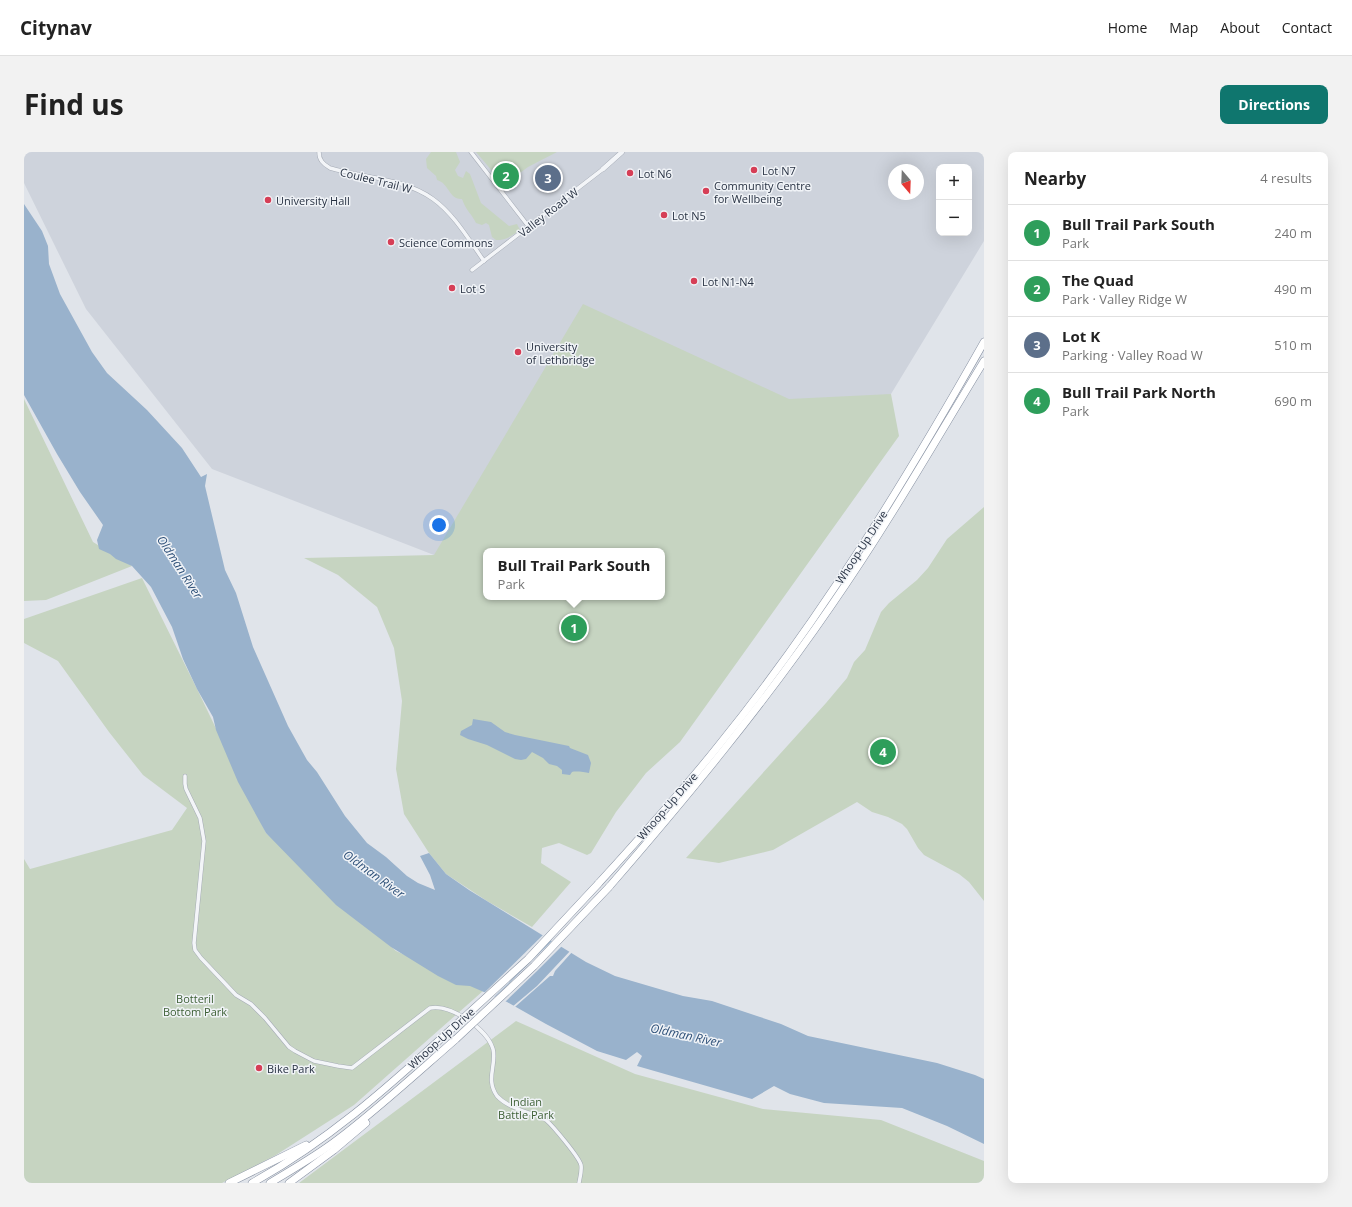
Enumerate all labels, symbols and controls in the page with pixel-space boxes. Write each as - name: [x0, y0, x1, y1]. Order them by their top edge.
- text: Citynav: [20, 15, 92, 41]
- text: Home: [1108, 18, 1147, 37]
- text: Map: [1169, 18, 1198, 37]
- text: About: [1220, 18, 1260, 37]
- text: Contact: [1282, 18, 1332, 37]
- text: Find us: [24, 85, 124, 123]
- button: Directions: [1220, 85, 1328, 124]
- pin: 2: [493, 161, 519, 191]
- pin: 3: [535, 163, 561, 193]
- place label: Lot N7: [762, 163, 796, 178]
- street label: Coulee Trail W: [339, 164, 413, 196]
- north arrow: [888, 164, 924, 200]
- map controls: [936, 164, 972, 236]
- button: +: [936, 164, 972, 200]
- marker: Lot N7: [749, 165, 759, 175]
- place label: Lot N6: [638, 166, 672, 181]
- text: Nearby: [1024, 167, 1086, 190]
- marker: Lot N6: [625, 168, 635, 178]
- text: 4 results: [1260, 169, 1312, 187]
- place label: Community Centre for Wellbeing: [714, 178, 811, 206]
- street label: Valley Road W: [515, 184, 581, 240]
- marker: Community Centre for Wellbeing: [701, 186, 711, 196]
- place label: University Hall: [276, 193, 350, 208]
- marker: University Hall: [263, 195, 273, 205]
- button: −: [936, 200, 972, 236]
- place label: Lot N5: [672, 208, 706, 223]
- marker: Lot N5: [659, 210, 669, 220]
- text: Bull Trail Park South: [1062, 214, 1215, 234]
- text: 1: [1033, 224, 1041, 242]
- text: 240 m: [1274, 224, 1312, 242]
- text: Park: [1062, 234, 1089, 252]
- place label: Science Commons: [399, 235, 493, 250]
- marker: Science Commons: [386, 237, 396, 247]
- text: The Quad: [1062, 270, 1134, 290]
- place label: Lot N1-N4: [702, 274, 755, 289]
- marker: Lot N1-N4: [689, 276, 699, 286]
- text: 2: [1033, 280, 1041, 298]
- text: 490 m: [1274, 280, 1312, 298]
- place label: Lot S: [460, 281, 485, 296]
- marker: Lot S: [447, 283, 457, 293]
- text: Park · Valley Ridge W: [1062, 290, 1187, 308]
- text: Lot K: [1062, 326, 1100, 346]
- text: 3: [1033, 336, 1041, 354]
- text: 510 m: [1274, 336, 1312, 354]
- place label: University of Lethbridge: [526, 339, 595, 367]
- text: Parking · Valley Road W: [1062, 346, 1203, 364]
- marker: University of Lethbridge: [513, 347, 523, 357]
- text: Bull Trail Park North: [1062, 382, 1216, 402]
- text: 4: [1033, 392, 1041, 410]
- text: 690 m: [1274, 392, 1312, 410]
- text: Park: [1062, 402, 1089, 420]
- street label: Whoop-Up Drive: [832, 507, 890, 587]
- your location: [429, 515, 449, 535]
- water label: Oldman River: [153, 532, 207, 603]
- popup: [483, 548, 665, 600]
- text: Bull Trail Park South: [498, 555, 650, 575]
- text: Park: [498, 575, 525, 593]
- pin: 1: [561, 613, 587, 643]
- pin: 4: [870, 737, 896, 767]
- street label: Whoop-Up Drive: [633, 769, 701, 843]
- water label: Oldman River: [340, 846, 409, 903]
- park label: Botteril Bottom Park: [163, 991, 227, 1019]
- street label: Whoop-Up Drive: [404, 1004, 478, 1072]
- water label: Oldman River: [649, 1019, 724, 1051]
- place label: Bike Park: [267, 1061, 315, 1076]
- marker: Bike Park: [254, 1063, 264, 1073]
- park label: Indian Battle Park: [498, 1094, 554, 1122]

